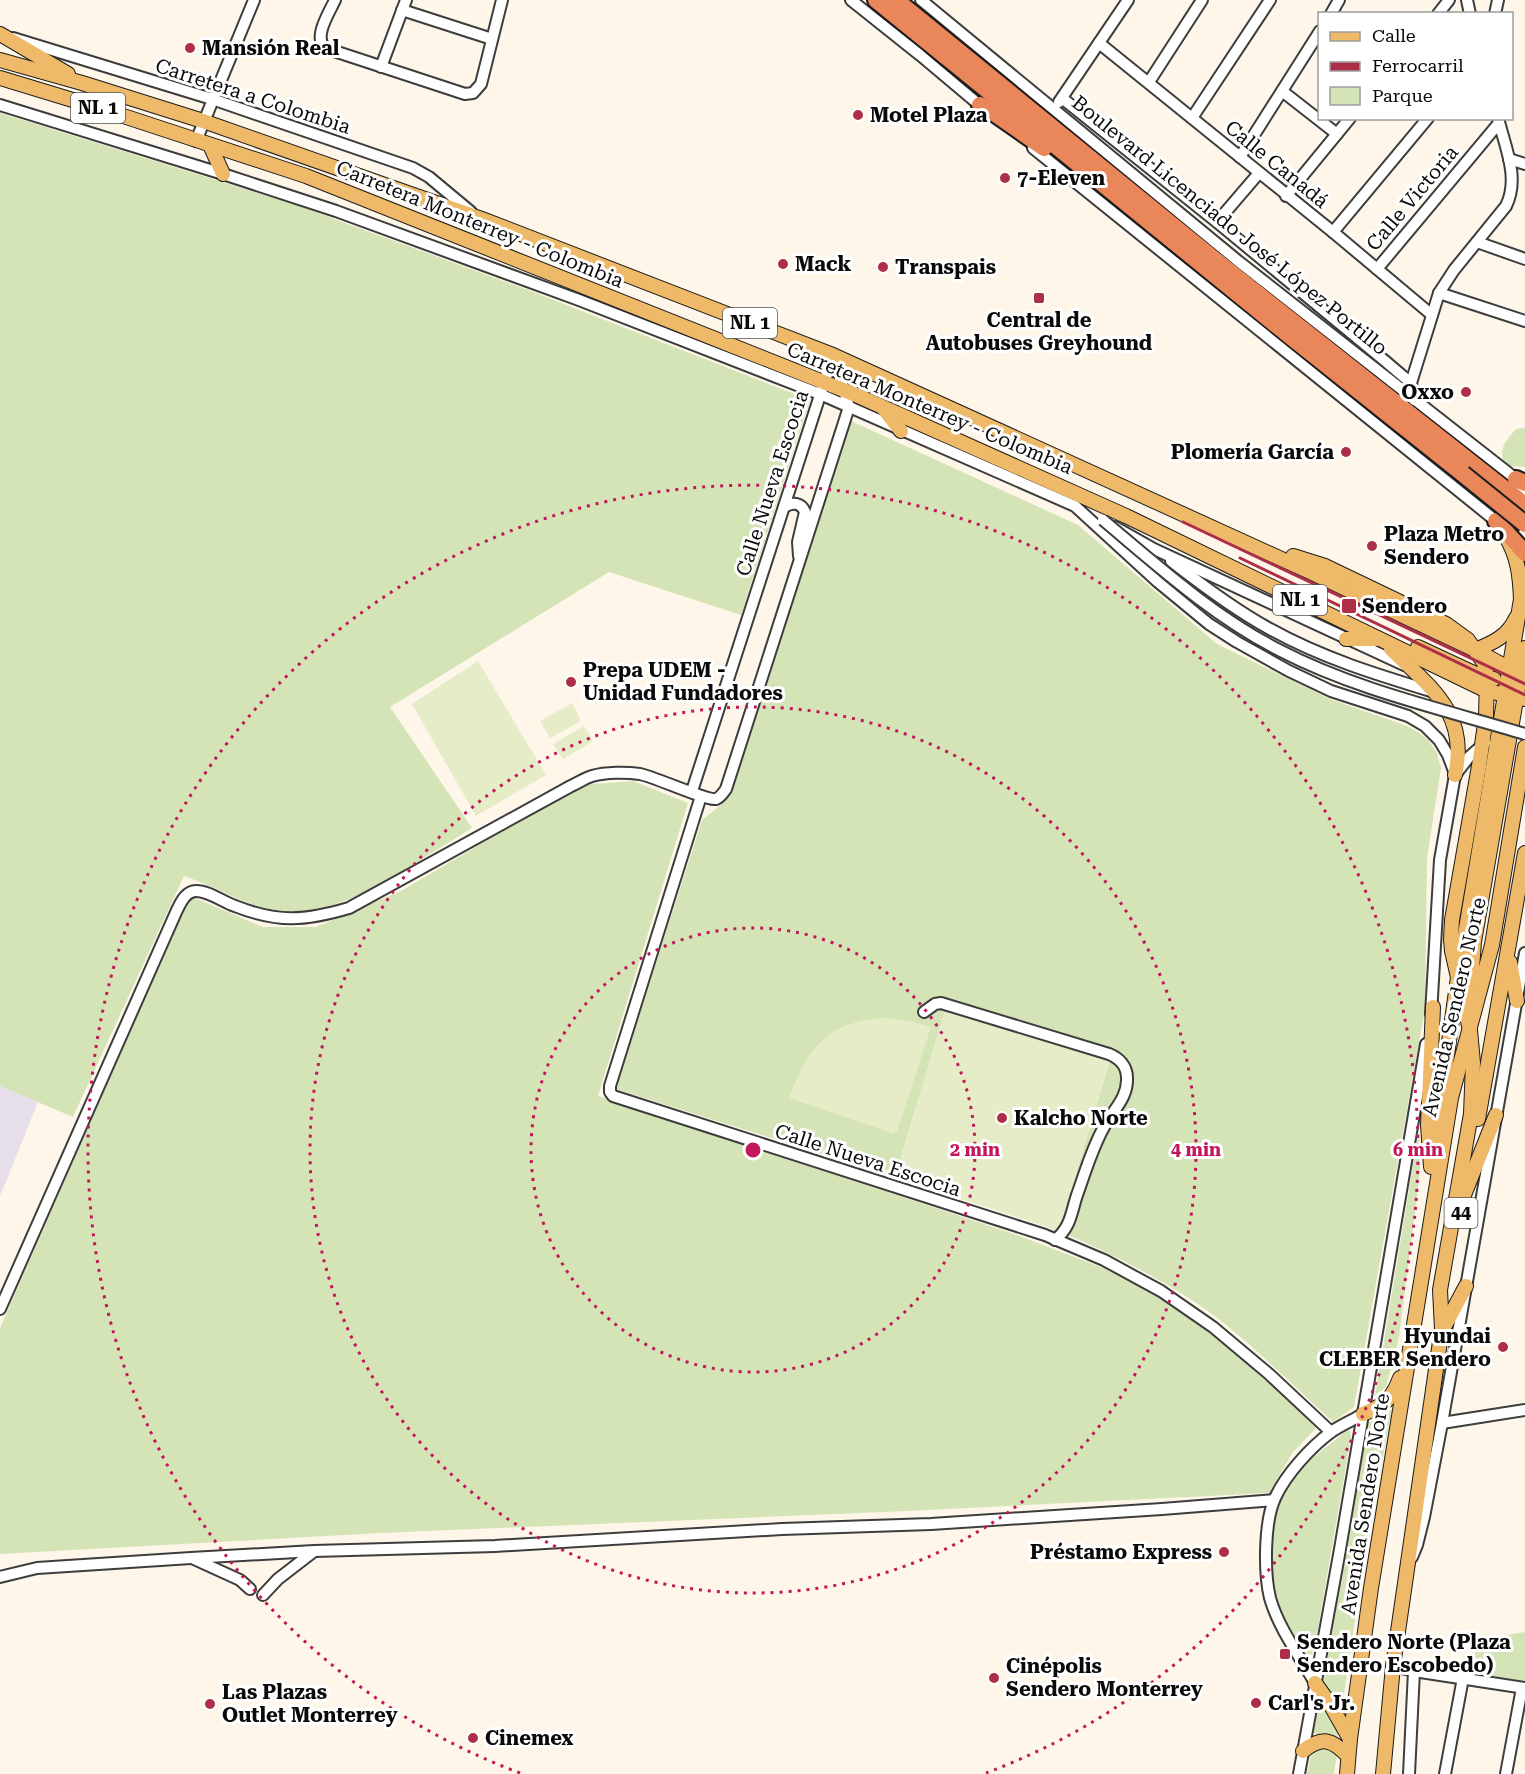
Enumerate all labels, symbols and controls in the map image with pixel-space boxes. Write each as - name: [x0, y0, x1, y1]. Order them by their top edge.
- legend: [1318, 12, 1513, 120]
- text: Calle: [1372, 25, 1416, 46]
- place label: Mansión Real: [202, 36, 340, 60]
- marker: Mansión Real: [183, 41, 197, 55]
- street label: Carretera a Colombia: [152, 53, 354, 139]
- text: Ferrocarril: [1372, 55, 1464, 76]
- text: Parque: [1372, 85, 1433, 106]
- street label: Boulevard Licenciado José López Portillo: [1067, 90, 1393, 360]
- road number: NL 1: [71, 93, 125, 123]
- place label: Motel Plaza: [870, 103, 988, 127]
- marker: Motel Plaza: [851, 108, 865, 122]
- street label: Calle Canadá: [1221, 115, 1334, 213]
- street label: Calle Victoria: [1361, 140, 1463, 256]
- street label: Carretera Monterrey - Colombia: [333, 155, 627, 293]
- place label: 7-Eleven: [1017, 166, 1106, 190]
- marker: 7-Eleven: [998, 171, 1012, 185]
- place label: Mack: [795, 252, 852, 276]
- place label: Transpais: [895, 255, 996, 279]
- marker: Mack: [776, 257, 790, 271]
- marker: Transpais: [876, 260, 890, 274]
- marker: Central de Autobuses Greyhound: [1032, 291, 1046, 305]
- road number: NL 1: [723, 308, 777, 338]
- place label: Central de Autobuses Greyhound: [926, 308, 1153, 355]
- street label: Carretera Monterrey - Colombia: [784, 337, 1077, 479]
- place label: Oxxo: [1401, 380, 1454, 404]
- marker: Oxxo: [1459, 385, 1473, 399]
- street label: Calle Nueva Escocia: [731, 387, 813, 579]
- place label: Plomería García: [1171, 440, 1334, 464]
- marker: Plomería García: [1339, 445, 1353, 459]
- place label: Plaza Metro Sendero: [1384, 522, 1504, 569]
- marker: Plaza Metro Sendero: [1365, 539, 1379, 553]
- road number: NL 1: [1273, 585, 1327, 615]
- place label: Sendero: [1362, 594, 1447, 618]
- marker: Sendero: [1340, 597, 1358, 615]
- place label: Prepa UDEM - Unidad Fundadores: [583, 658, 783, 705]
- marker: Prepa UDEM - Unidad Fundadores: [564, 675, 578, 689]
- street label: Avenida Sendero Norte: [1417, 895, 1491, 1119]
- place label: Kalcho Norte: [1014, 1106, 1148, 1130]
- marker: Kalcho Norte: [995, 1111, 1009, 1125]
- street label: Calle Nueva Escocia: [772, 1119, 964, 1201]
- text: 2 min: [950, 1139, 1000, 1160]
- text: 4 min: [1171, 1139, 1221, 1160]
- text: 6 min: [1393, 1139, 1443, 1160]
- centre of rings: [743, 1140, 763, 1160]
- road number: 44: [1444, 1198, 1478, 1228]
- place label: Hyundai CLEBER Sendero: [1319, 1324, 1491, 1371]
- marker: Hyundai CLEBER Sendero: [1496, 1340, 1510, 1354]
- street label: Avenida Sendero Norte: [1336, 1391, 1394, 1617]
- place label: Préstamo Express: [1030, 1540, 1212, 1564]
- marker: Préstamo Express: [1217, 1545, 1231, 1559]
- place label: Sendero Norte (Plaza Sendero Escobedo): [1297, 1630, 1511, 1677]
- marker: Sendero Norte (Plaza Sendero Escobedo): [1278, 1647, 1292, 1661]
- place label: Cinépolis Sendero Monterrey: [1006, 1654, 1203, 1701]
- marker: Cinépolis Sendero Monterrey: [987, 1671, 1001, 1685]
- place label: Las Plazas Outlet Monterrey: [222, 1680, 398, 1727]
- place label: Carl's Jr.: [1268, 1691, 1355, 1715]
- marker: Carl's Jr.: [1249, 1696, 1263, 1710]
- marker: Las Plazas Outlet Monterrey: [203, 1697, 217, 1711]
- place label: Cinemex: [485, 1726, 574, 1750]
- marker: Cinemex: [466, 1731, 480, 1745]

